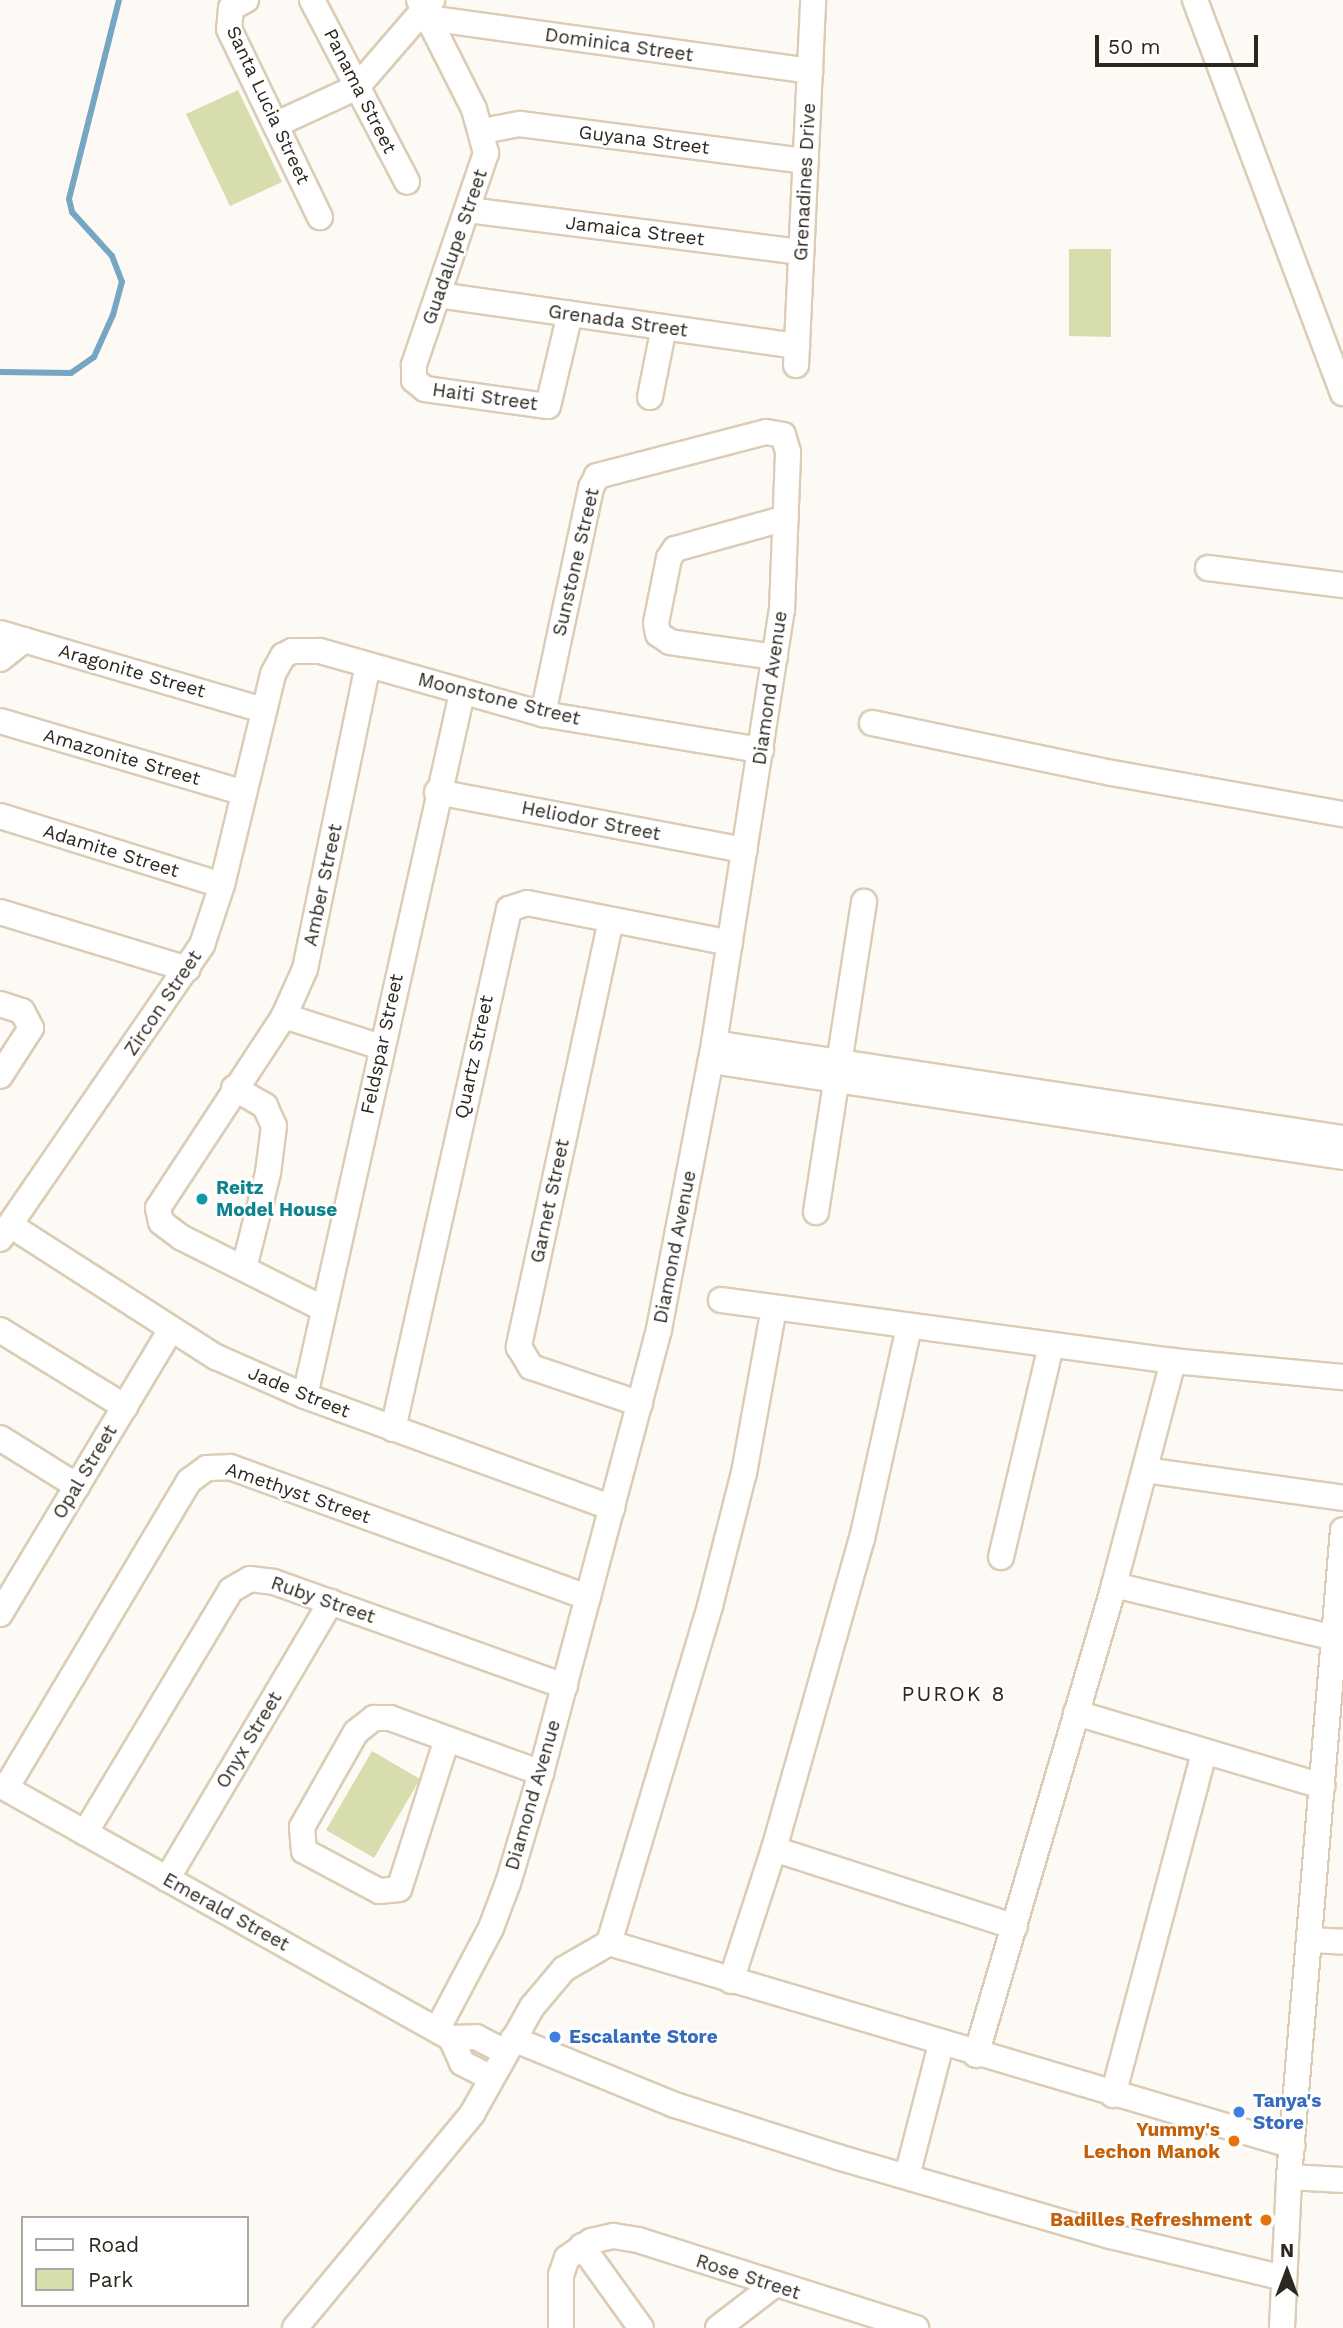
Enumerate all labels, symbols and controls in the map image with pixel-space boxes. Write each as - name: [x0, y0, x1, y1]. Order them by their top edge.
- scale bar: [1098, 21, 1261, 65]
- street label: Santa Lucia Street: [221, 22, 315, 188]
- street label: Dominica Street: [543, 23, 695, 67]
- street label: Panama Street: [319, 25, 401, 157]
- text: 50 m: [1108, 34, 1160, 59]
- street label: Grenadines Drive: [789, 102, 821, 262]
- street label: Guyana Street: [577, 121, 711, 159]
- street label: Guadalupe Street: [418, 166, 492, 328]
- street label: Jamaica Street: [564, 211, 706, 251]
- street label: Grenada Street: [547, 300, 689, 342]
- street label: Haiti Street: [431, 378, 539, 416]
- street label: Sunstone Street: [548, 486, 604, 638]
- street label: Diamond Avenue: [748, 609, 792, 767]
- street label: Aragonite Street: [56, 639, 208, 703]
- street label: Moonstone Street: [416, 668, 582, 730]
- street label: Amazonite Street: [41, 724, 203, 790]
- street label: Heliodor Street: [519, 796, 663, 846]
- street label: Adamite Street: [40, 820, 182, 882]
- street label: Amber Street: [299, 822, 347, 948]
- street label: Zircon Street: [119, 946, 207, 1060]
- street label: Feldspar Street: [356, 972, 408, 1116]
- street label: Quartz Street: [450, 993, 498, 1121]
- street label: Garnet Street: [526, 1137, 574, 1265]
- street label: Diamond Avenue: [649, 1168, 701, 1326]
- place label: Reitz Model House: [216, 1177, 337, 1221]
- marker: Reitz Model House: [194, 1191, 210, 1207]
- street label: Jade Street: [245, 1361, 353, 1423]
- street label: Opal Street: [48, 1421, 122, 1523]
- street label: Amethyst Street: [222, 1457, 374, 1529]
- street label: Ruby Street: [268, 1571, 378, 1629]
- district label: PUROK 8: [902, 1681, 1006, 1707]
- street label: Onyx Street: [211, 1687, 287, 1793]
- street label: Diamond Avenue: [501, 1717, 565, 1873]
- street label: Emerald Street: [159, 1868, 293, 1956]
- place label: Escalante Store: [569, 2026, 718, 2048]
- marker: Escalante Store: [547, 2029, 563, 2045]
- place label: Tanya's Store: [1253, 2090, 1321, 2134]
- marker: Tanya's Store: [1231, 2104, 1247, 2120]
- place label: Yummy's Lechon Manok: [1083, 2119, 1220, 2163]
- marker: Yummy's Lechon Manok: [1226, 2133, 1242, 2149]
- place label: Badilles Refreshment: [1050, 2209, 1252, 2231]
- marker: Badilles Refreshment: [1258, 2212, 1274, 2228]
- legend: [21, 2216, 248, 2307]
- text: Road: [88, 2232, 139, 2257]
- north arrow: [1252, 2237, 1322, 2307]
- text: N: [1280, 2239, 1294, 2262]
- street label: Rose Street: [693, 2249, 803, 2305]
- text: Park: [88, 2267, 133, 2292]

